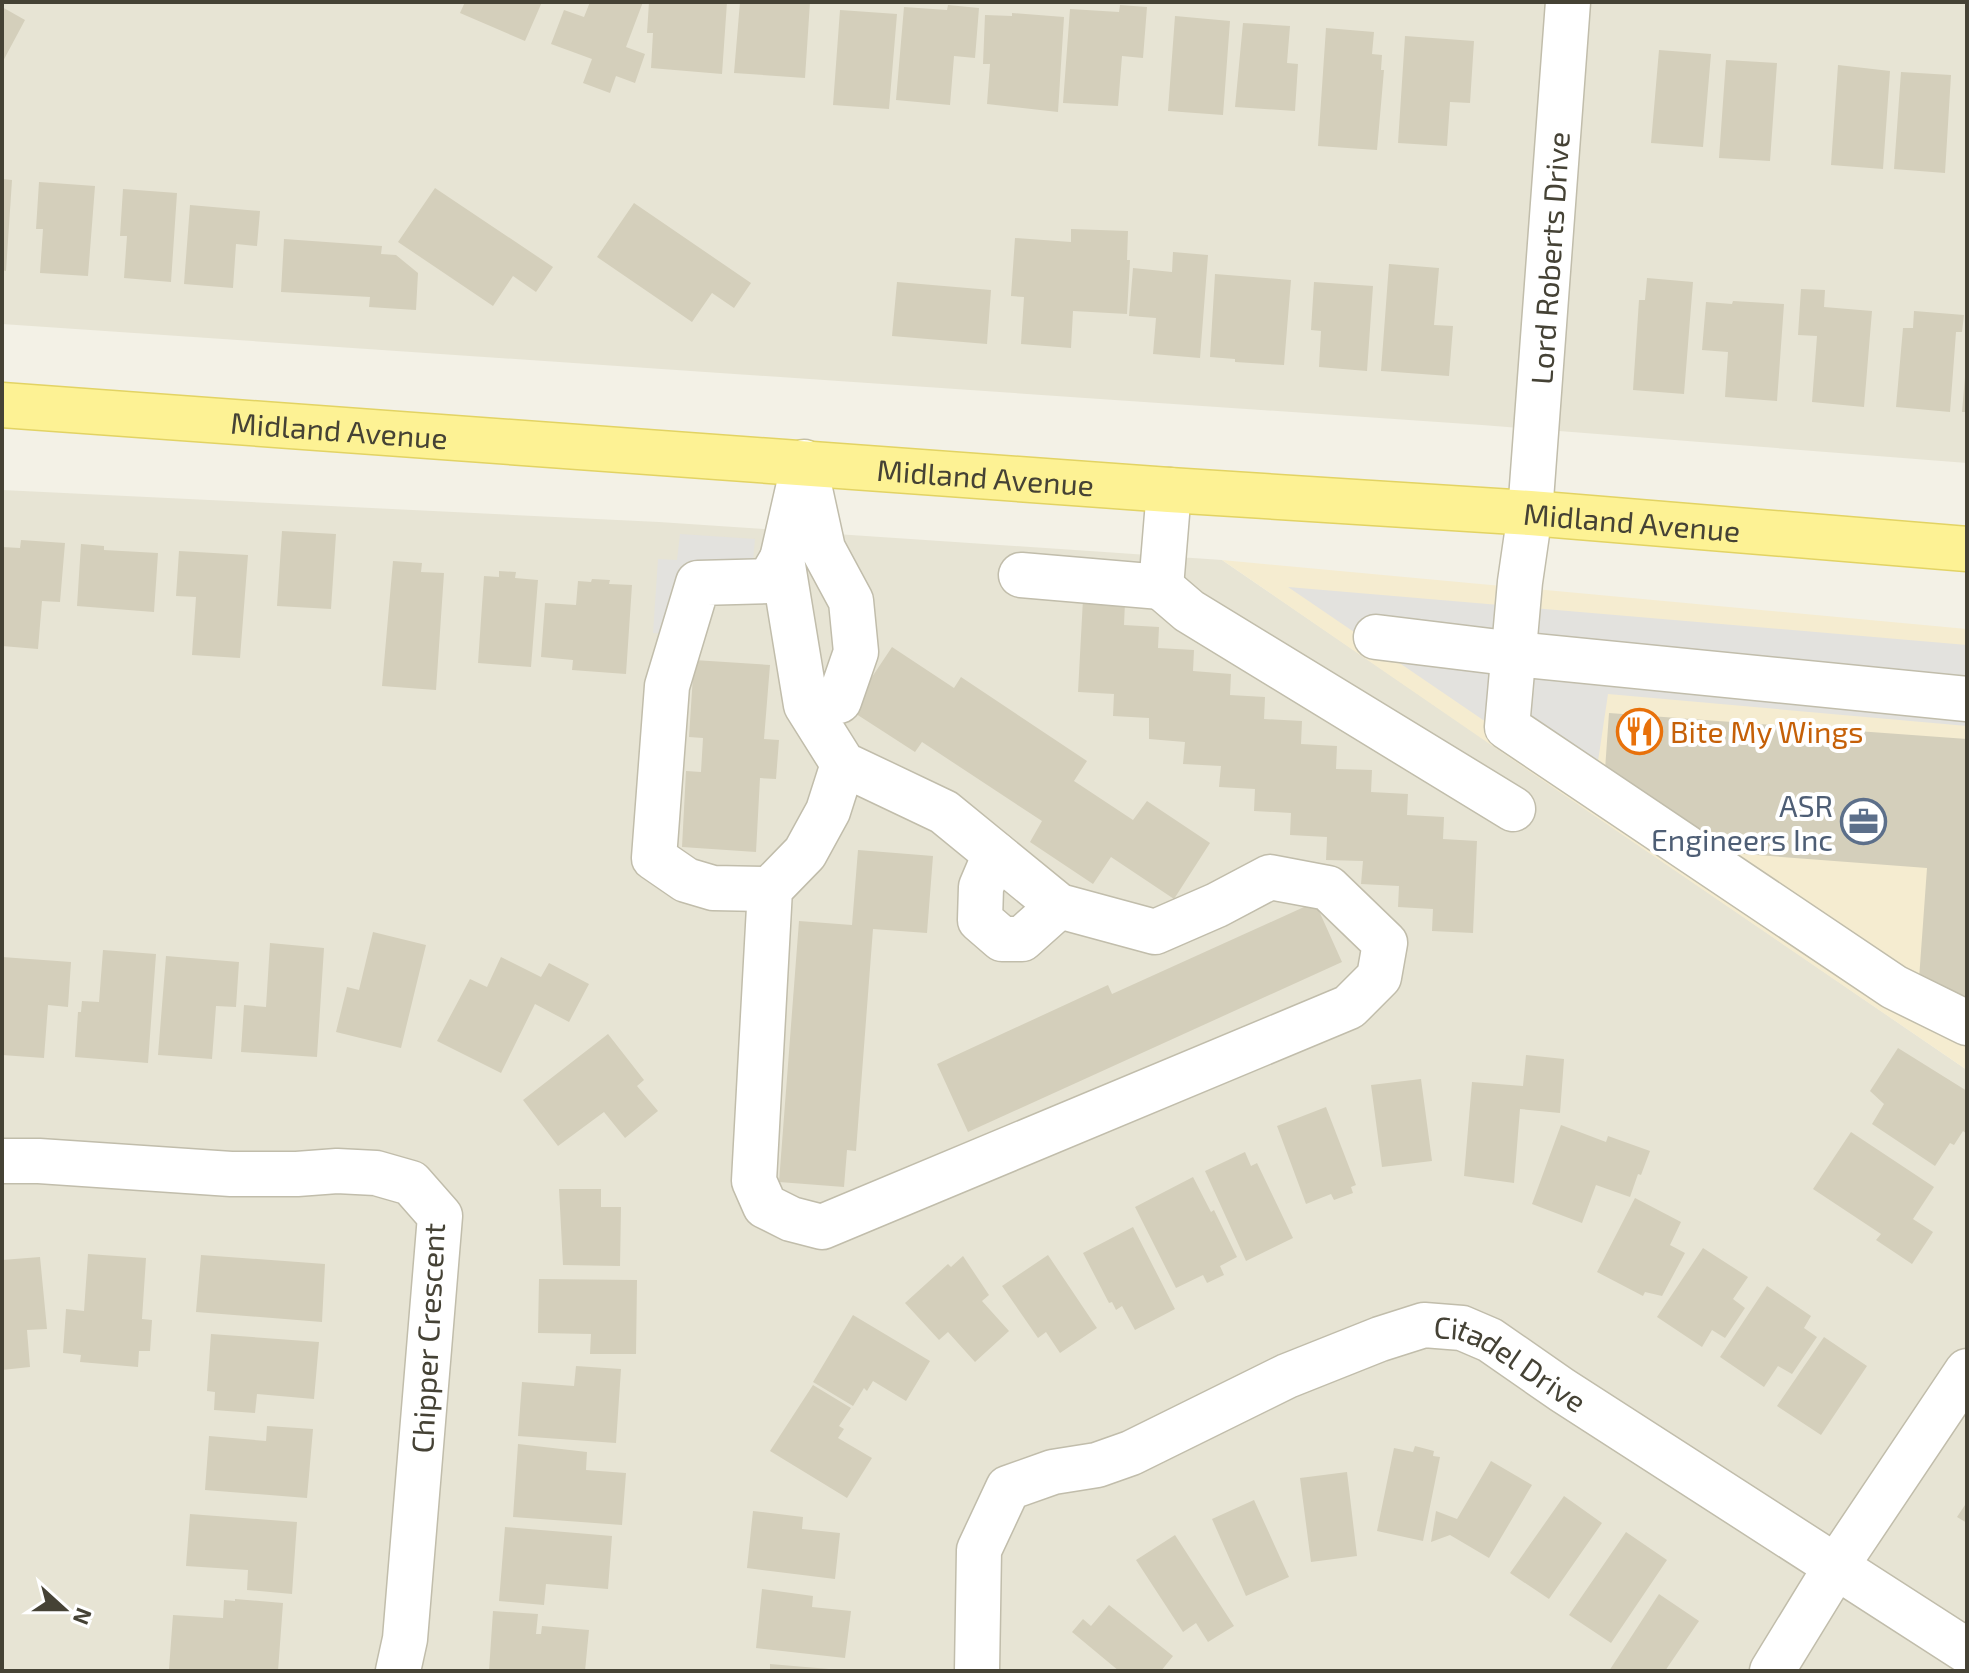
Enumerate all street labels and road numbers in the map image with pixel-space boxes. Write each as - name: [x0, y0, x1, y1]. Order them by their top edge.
- street label: Lord Roberts Drive: [1522, 130, 1576, 386]
- street label: Midland Avenue: [229, 404, 449, 455]
- street label: Midland Avenue: [876, 451, 1095, 502]
- street label: Midland Avenue: [1522, 495, 1742, 548]
- street label: Chipper Crescent: [403, 1222, 451, 1454]
- street label: Citadel Drive: [1433, 1308, 1593, 1419]

